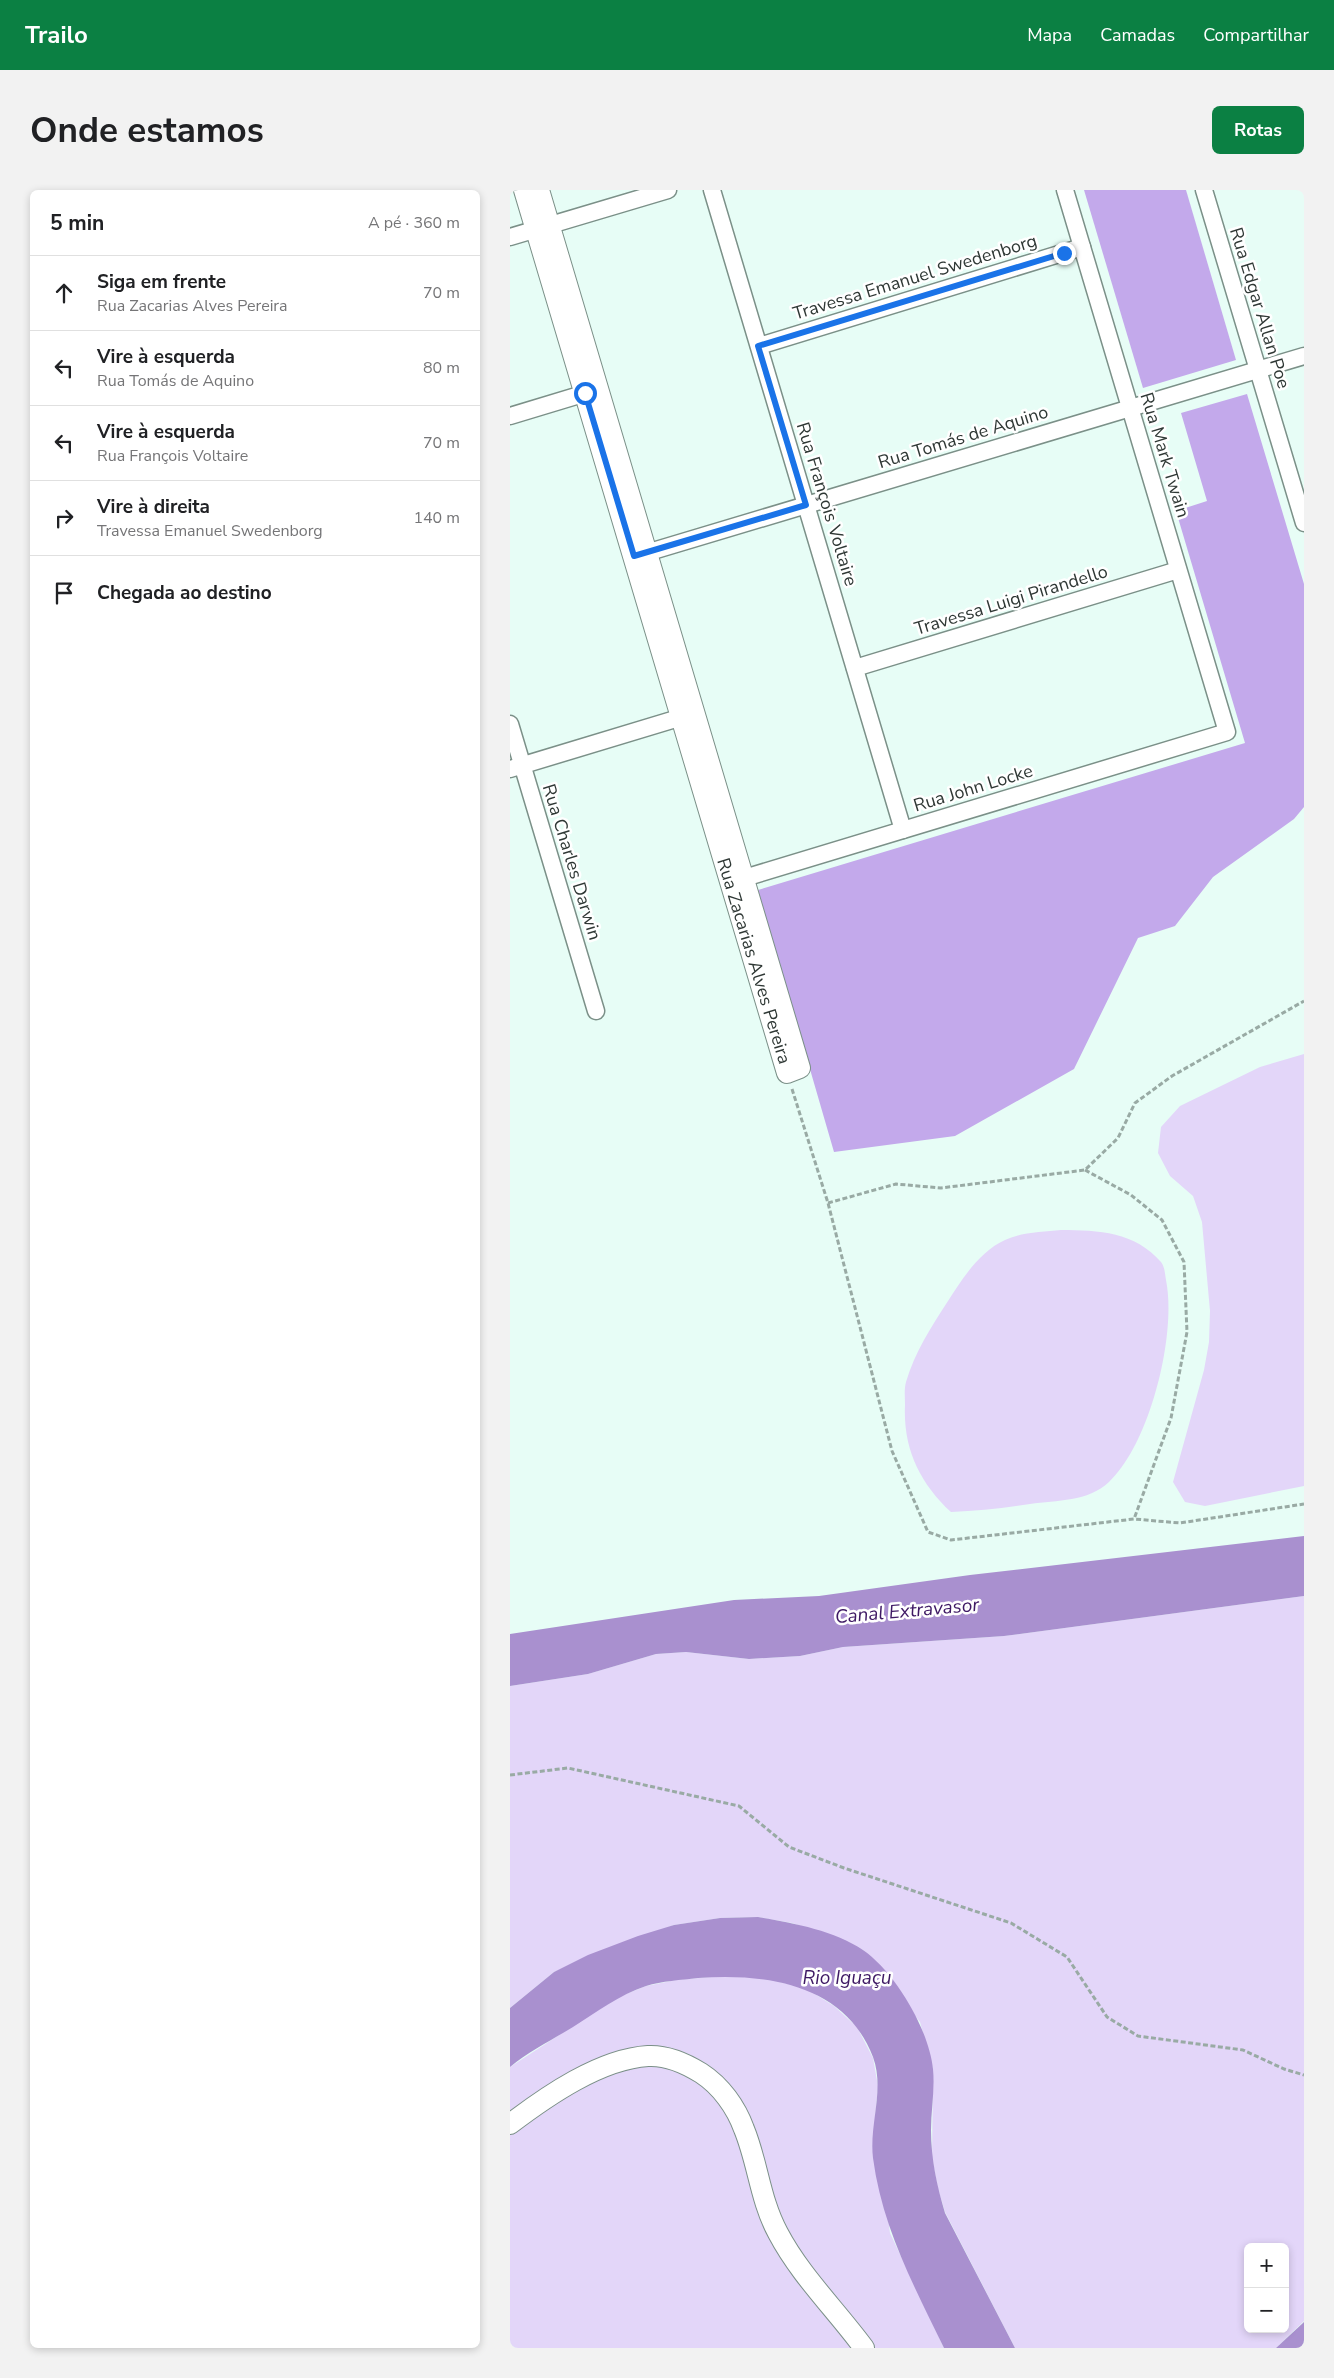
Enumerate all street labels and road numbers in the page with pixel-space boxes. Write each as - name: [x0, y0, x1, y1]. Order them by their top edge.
- street label: Rua Edgar Allan Poe: [1224, 225, 1296, 391]
- street label: Travessa Emanuel Swedenborg: [790, 228, 1040, 326]
- street label: Rua Mark Twain: [1135, 389, 1195, 521]
- street label: Rua Tomás de Aquino: [875, 400, 1051, 474]
- street label: Rua François Voltaire: [791, 419, 863, 589]
- street label: Travessa Luigi Pirandello: [911, 559, 1111, 641]
- street label: Rua John Locke: [910, 758, 1036, 818]
- street label: Rua Charles Darwin: [537, 781, 607, 943]
- street label: Rua Zacarias Alves Pereira: [711, 855, 797, 1067]

